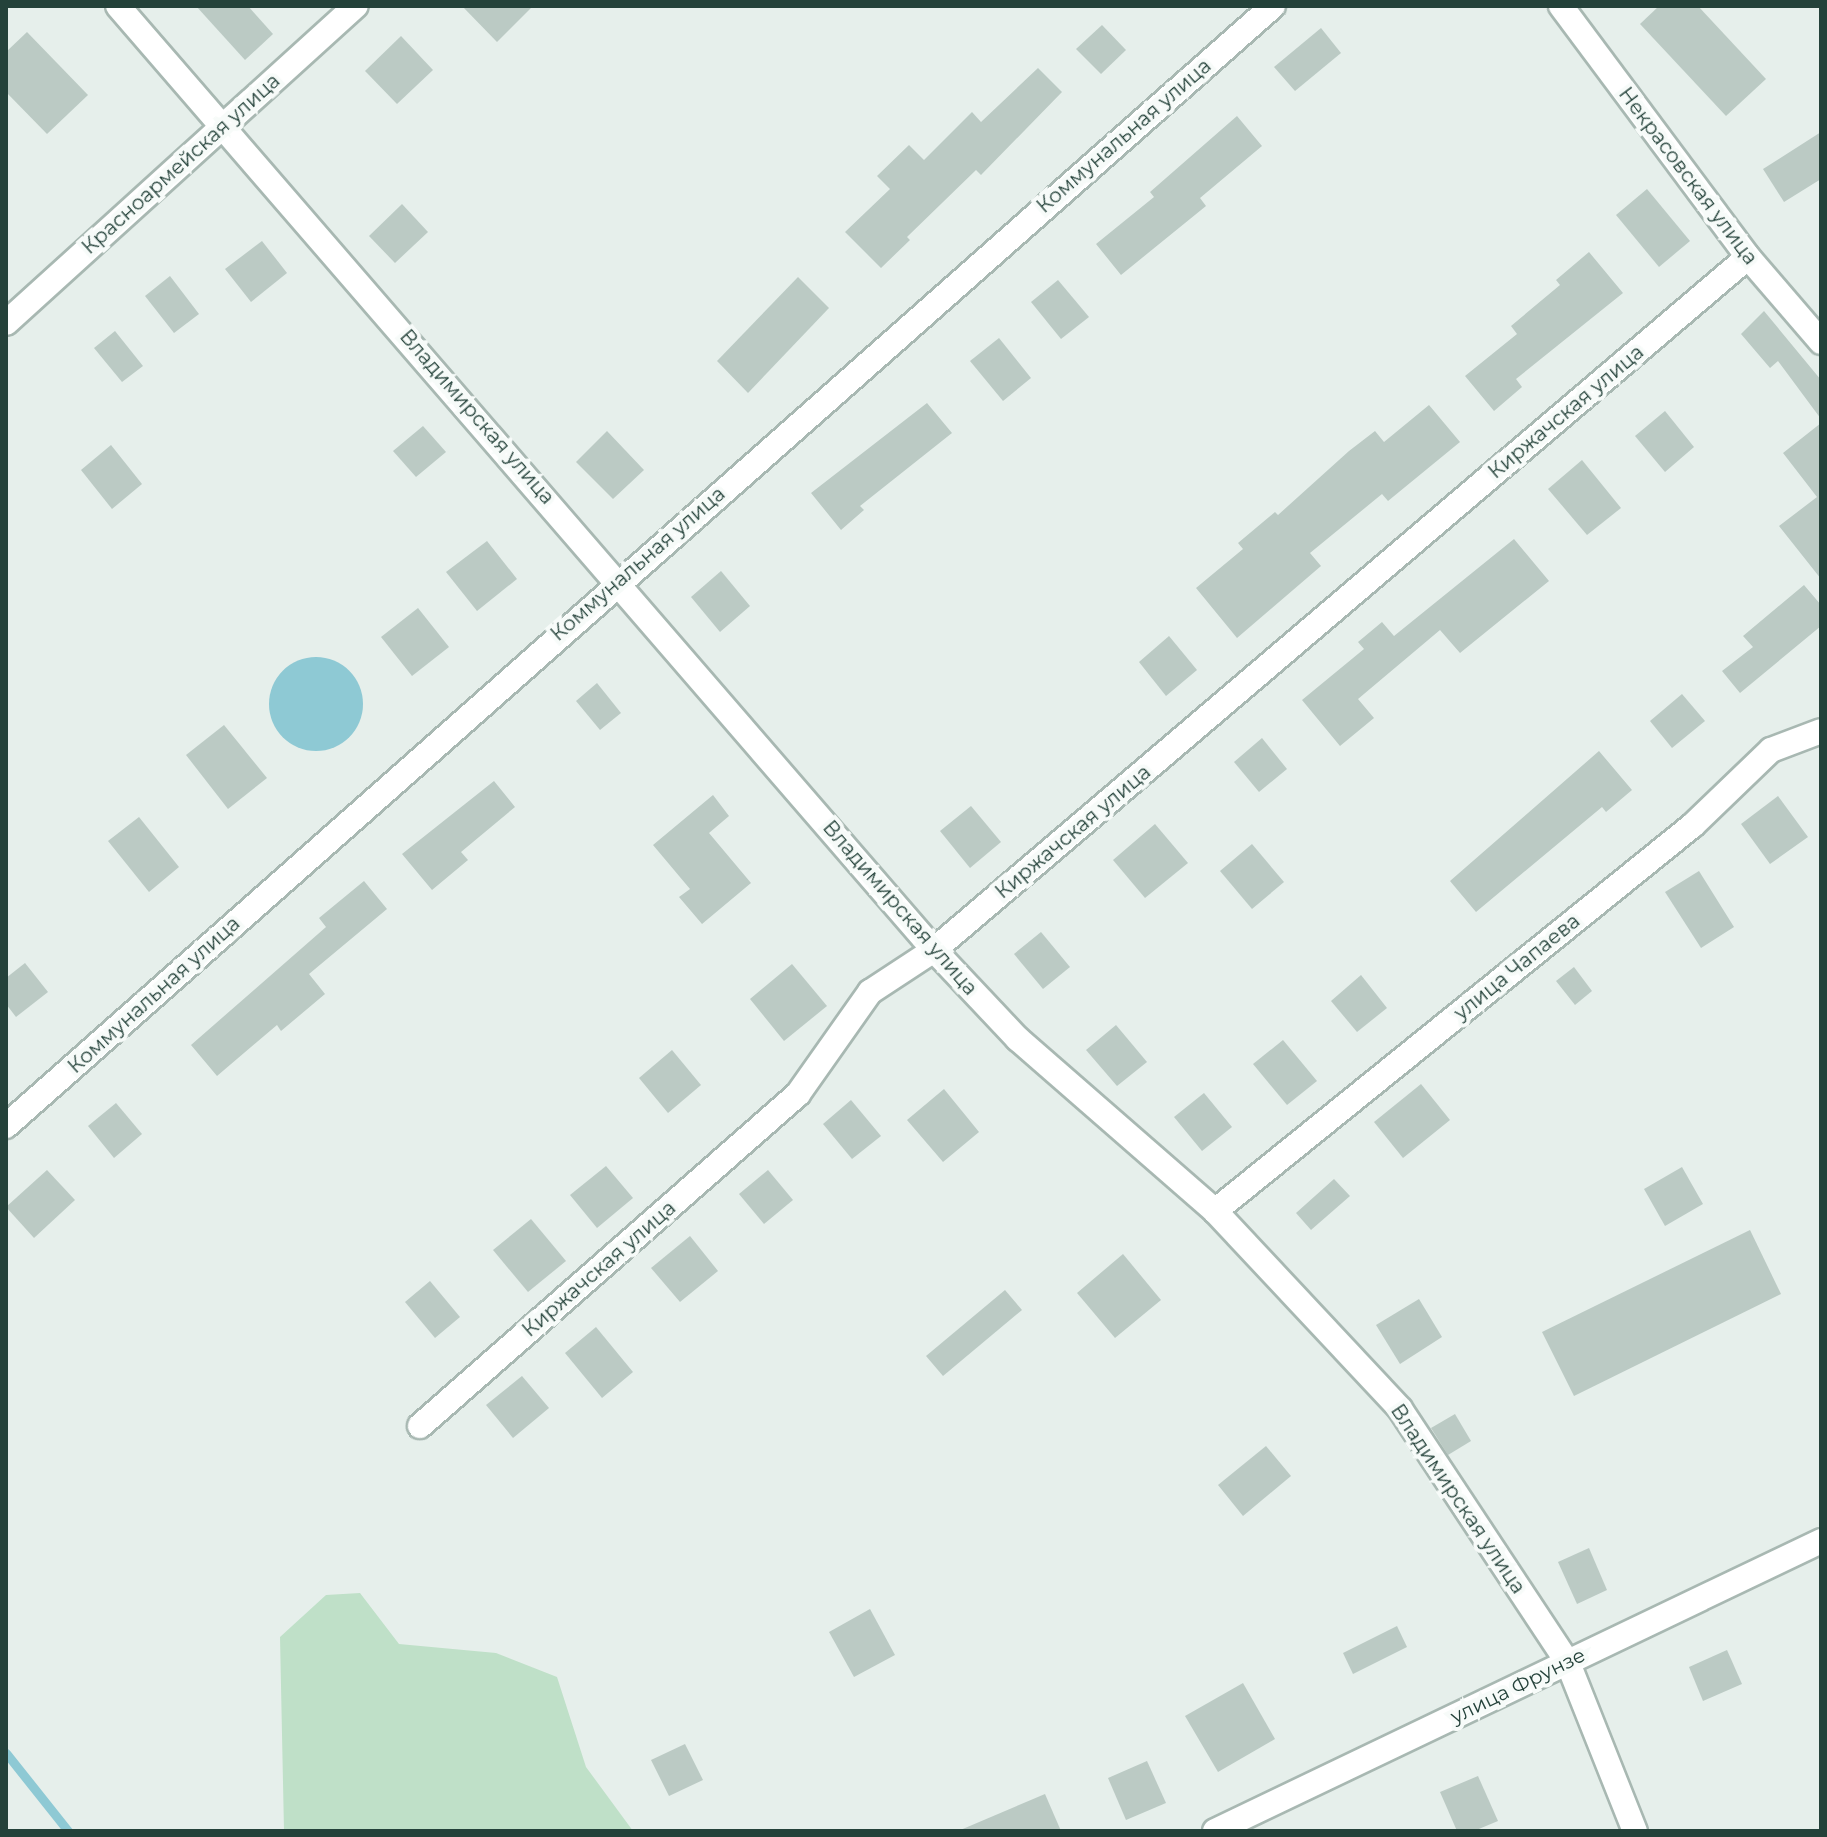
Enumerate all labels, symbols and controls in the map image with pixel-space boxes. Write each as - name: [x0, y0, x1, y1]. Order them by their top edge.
- street label: Коммунальная улица: [1032, 54, 1216, 218]
- street label: Красноармейская улица: [77, 69, 285, 259]
- street label: Некрасовская улица: [1613, 83, 1763, 269]
- street label: Владимирская улица: [395, 325, 559, 509]
- street label: Киржачская улица: [1484, 340, 1648, 484]
- street label: Коммунальная улица: [546, 482, 730, 646]
- street label: Киржачская улица: [991, 760, 1155, 904]
- street label: Владимирская улица: [818, 816, 982, 1000]
- street label: улица Чапаева: [1449, 909, 1585, 1025]
- street label: Коммунальная улица: [63, 911, 245, 1079]
- street label: Киржачская улица: [518, 1196, 680, 1342]
- street label: Владимирская улица: [1386, 1400, 1530, 1598]
- street label: улица Фрунзе: [1447, 1643, 1589, 1729]

